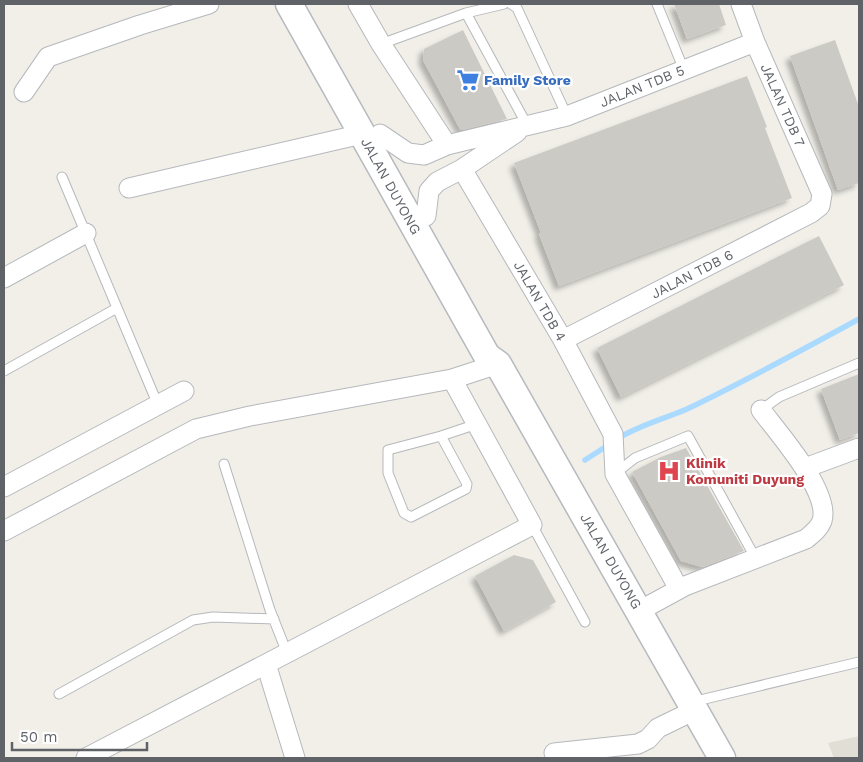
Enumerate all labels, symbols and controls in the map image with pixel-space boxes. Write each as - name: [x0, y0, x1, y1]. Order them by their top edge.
- street label: JALAN TDB 7: [758, 61, 808, 149]
- street label: JALAN TDB 5: [597, 62, 687, 110]
- supermarket icon: Family Store: [455, 67, 481, 93]
- place label: Family Store: [484, 72, 571, 88]
- street label: JALAN DUYONG: [358, 135, 424, 237]
- street label: JALAN TDB 6: [648, 246, 736, 302]
- street label: JALAN TDB 4: [511, 258, 569, 344]
- place label: Klinik Komuniti Duyung: [686, 455, 804, 487]
- hospital icon: Klinik Komuniti Duyung: [656, 458, 682, 484]
- street label: JALAN DUYONG: [577, 510, 645, 612]
- scale bar: [12, 720, 148, 752]
- text: 50 m: [20, 728, 57, 746]

